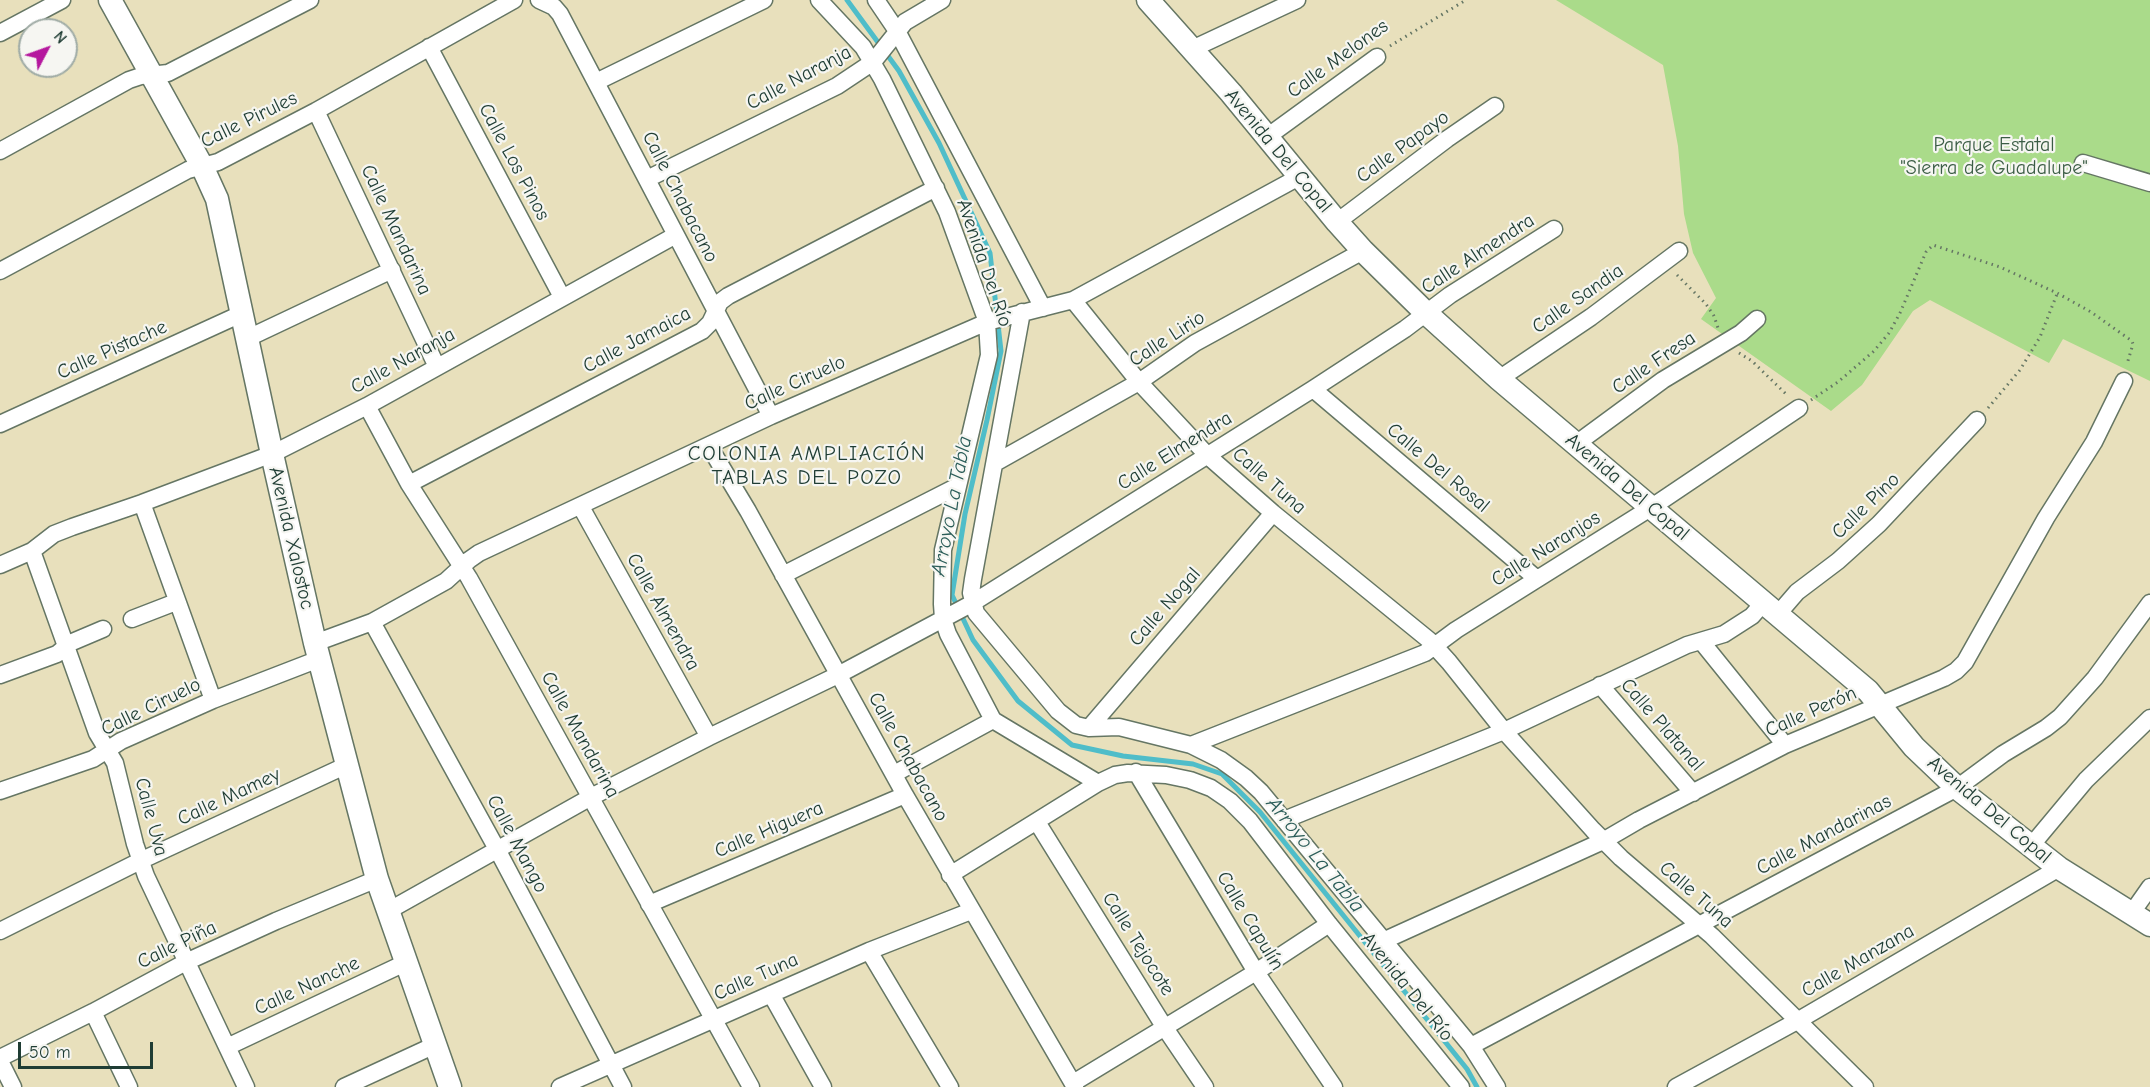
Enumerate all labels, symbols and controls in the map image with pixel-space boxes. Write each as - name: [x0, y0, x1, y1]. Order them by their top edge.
- street label: Calle Melones: [1283, 14, 1393, 104]
- north arrow: [18, 18, 78, 78]
- text: N: [50, 28, 70, 47]
- street label: Calle Naranja: [742, 40, 856, 116]
- street label: Avenida Del Copal: [1219, 84, 1337, 218]
- street label: Calle Pirules: [197, 86, 301, 154]
- street label: Calle Los Pinos: [473, 100, 555, 224]
- street label: Calle Papayo: [1352, 105, 1454, 189]
- street label: Calle Chabacano: [637, 127, 723, 267]
- park label: Parque Estatal "Sierra de Guadalupe": [1900, 133, 2088, 180]
- street label: Calle Mandarina: [355, 161, 437, 299]
- street label: Avenida Del Río: [951, 196, 1017, 330]
- street label: Calle Almendra: [1417, 208, 1539, 300]
- street label: Calle Sandia: [1528, 259, 1628, 339]
- street label: Calle Jamaica: [579, 301, 695, 379]
- street label: Calle Lirio: [1125, 306, 1209, 372]
- street label: Calle Pistache: [53, 315, 171, 385]
- street label: Calle Naranja: [347, 323, 459, 399]
- street label: Calle Fresa: [1608, 326, 1700, 400]
- street label: Calle Ciruelo: [741, 350, 849, 416]
- street label: Calle Elmendra: [1113, 406, 1237, 496]
- street label: Calle Del Rosal: [1382, 418, 1494, 518]
- street label: Avenida Del Copal: [1560, 428, 1694, 546]
- water label: Arroyo La Tabla: [926, 434, 978, 578]
- district label: COLONIA AMPLIACIÓN TABLAS DEL POZO: [688, 441, 926, 491]
- street label: Calle Tuna: [1227, 442, 1311, 520]
- street label: Avenida Xalostoc: [263, 465, 319, 611]
- street label: Calle Pino: [1827, 468, 1905, 544]
- street label: Calle Naranjos: [1487, 506, 1605, 592]
- street label: Calle Almendra: [621, 549, 705, 675]
- street label: Calle Nogal: [1124, 562, 1206, 652]
- street label: Calle Mandarina: [535, 668, 625, 802]
- street label: Calle Ciruelo: [97, 673, 205, 741]
- street label: Calle Platanal: [1615, 674, 1709, 776]
- street label: Calle Perón: [1762, 681, 1860, 743]
- street label: Calle Chabacano: [863, 688, 953, 826]
- street label: Avenida Del Copal: [1922, 751, 2056, 869]
- street label: Calle Mamey: [174, 763, 284, 831]
- street label: Calle Uva: [129, 775, 173, 859]
- street label: Calle Mandarinas: [1752, 789, 1896, 881]
- street label: Calle Mango: [481, 791, 553, 897]
- water label: Arroyo La Tabla: [1261, 792, 1369, 918]
- street label: Calle Higuera: [711, 796, 827, 864]
- street label: Calle Tuna: [1654, 856, 1738, 934]
- street label: Calle Capulín: [1211, 867, 1289, 975]
- street label: Calle Tejocote: [1097, 888, 1179, 1000]
- street label: Calle Piña: [133, 916, 221, 974]
- street label: Calle Manzana: [1797, 919, 1919, 1003]
- street label: Avenida Del Río: [1356, 928, 1458, 1046]
- street label: Calle Tuna: [710, 948, 802, 1006]
- street label: Calle Nanche: [251, 951, 363, 1021]
- scale bar: [21, 1030, 156, 1068]
- text: 50 m: [29, 1042, 71, 1063]

